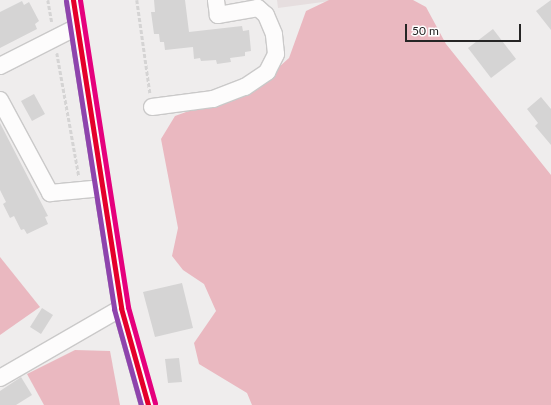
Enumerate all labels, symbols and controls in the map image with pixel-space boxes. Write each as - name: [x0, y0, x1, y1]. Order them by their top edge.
- scale bar: [407, 16, 523, 42]
- text: 50 m: [412, 23, 439, 38]

